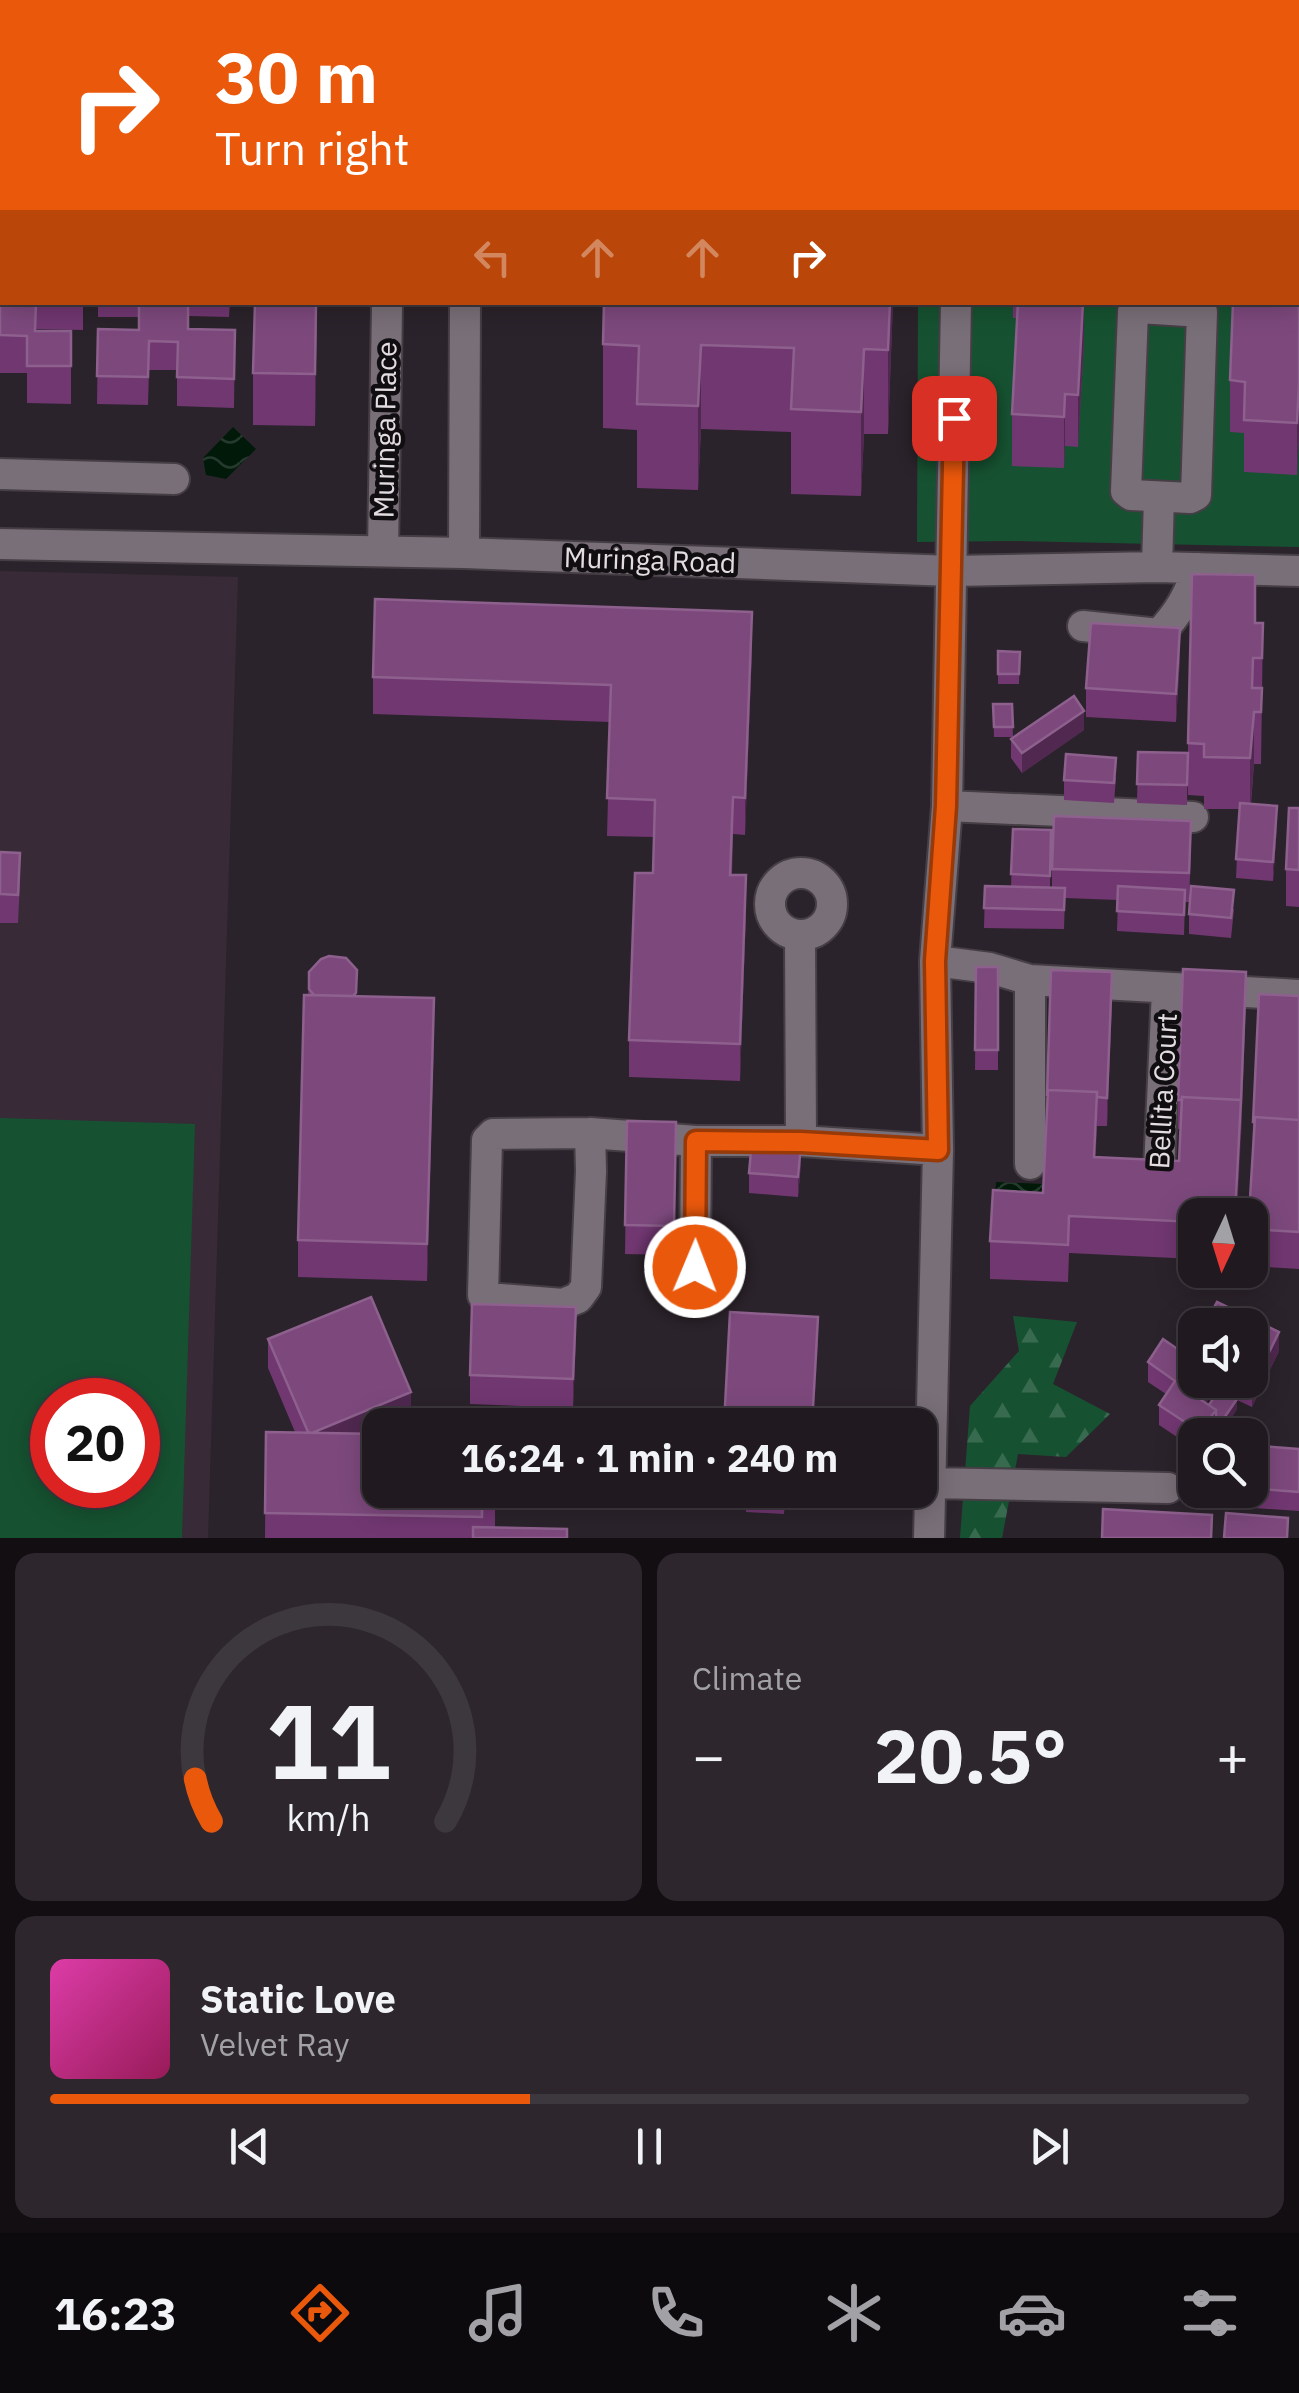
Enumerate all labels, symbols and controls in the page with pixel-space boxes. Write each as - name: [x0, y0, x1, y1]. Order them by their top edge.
- text: 30 m: [215, 31, 378, 122]
- icon: right: [50, 40, 180, 170]
- text: Turn right: [215, 119, 410, 177]
- icon: left: [465, 230, 520, 285]
- icon: ahead: [570, 230, 625, 285]
- icon: ahead: [675, 230, 730, 285]
- icon: right: [780, 230, 835, 285]
- street label: Muringa Place: [364, 341, 405, 519]
- pin: [912, 376, 997, 461]
- icon: arrive: [927, 391, 982, 446]
- street label: Muringa Road: [563, 538, 737, 581]
- street label: Bellita Court: [1140, 1012, 1185, 1170]
- north arrow: [1178, 1198, 1268, 1288]
- map controls: [1178, 1198, 1268, 1508]
- position arrow: [643, 1215, 747, 1319]
- button: sound: [1178, 1308, 1268, 1398]
- speed limit sign: 20: [30, 1378, 160, 1508]
- button: search: [1178, 1418, 1268, 1508]
- text: 16:24 · 1 min · 240 m: [461, 1433, 838, 1482]
- text: Climate: [692, 1657, 802, 1699]
- text: 11: [266, 1672, 391, 1808]
- text: 20.5°: [874, 1706, 1067, 1804]
- text: −: [692, 1720, 725, 1791]
- text: +: [1216, 1720, 1249, 1791]
- text: km/h: [286, 1794, 371, 1841]
- text: Static Love: [200, 1974, 396, 2023]
- text: Velvet Ray: [200, 2023, 349, 2065]
- icon: previous: [222, 2119, 277, 2174]
- icon: pause: [622, 2119, 677, 2174]
- icon: next: [1022, 2119, 1077, 2174]
- icon: directions: [285, 2278, 355, 2348]
- icon: music: [463, 2278, 533, 2348]
- icon: phone: [641, 2278, 711, 2348]
- icon: climate: [819, 2278, 889, 2348]
- icon: car: [997, 2278, 1067, 2348]
- icon: filters: [1175, 2278, 1245, 2348]
- text: 16:23: [54, 2284, 177, 2342]

